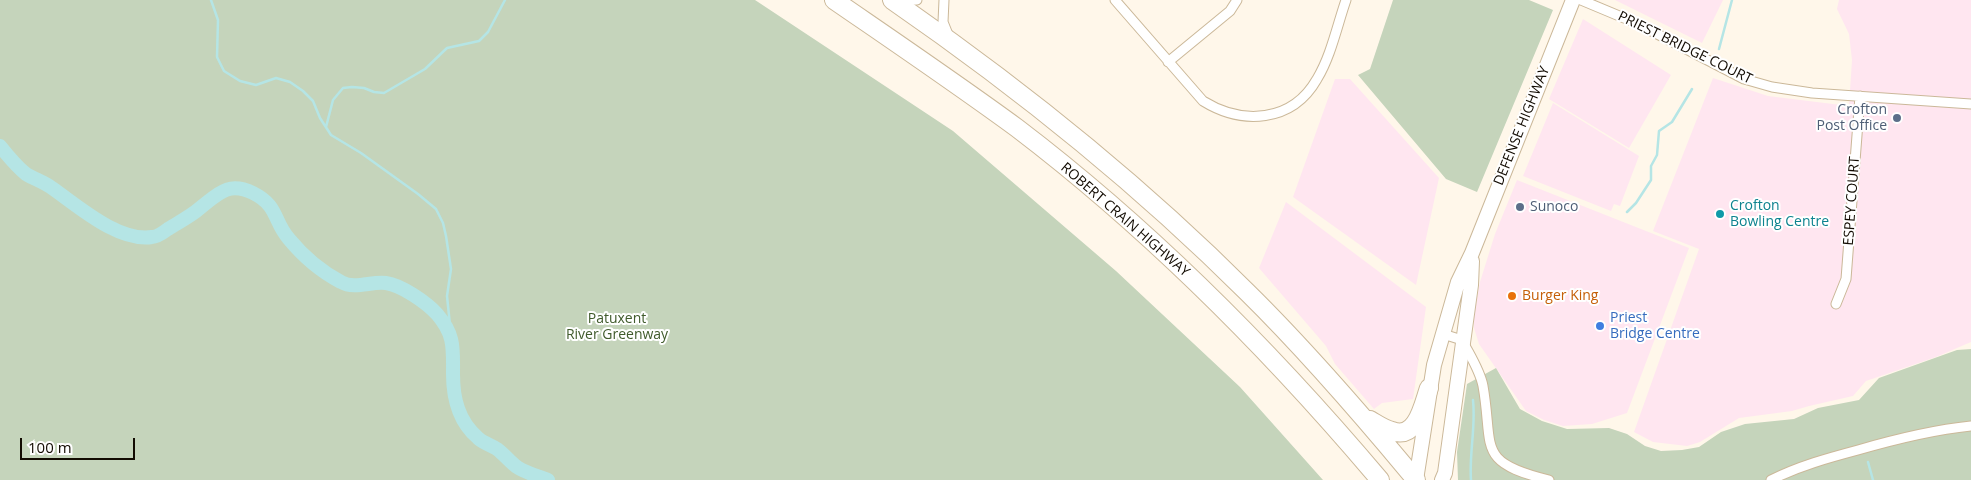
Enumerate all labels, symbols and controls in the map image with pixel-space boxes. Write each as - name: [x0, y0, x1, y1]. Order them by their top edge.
- street label: PRIEST BRIDGE COURT: [1615, 8, 1755, 88]
- street label: DEFENSE HIGHWAY: [1490, 64, 1554, 188]
- place label: Crofton Post Office: [1816, 102, 1887, 134]
- marker: Crofton Post Office: [1891, 112, 1903, 124]
- street label: ESPEY COURT: [1841, 156, 1863, 246]
- street label: ROBERT CRAIN HIGHWAY: [1057, 160, 1193, 280]
- place label: Crofton Bowling Centre: [1730, 198, 1829, 230]
- place label: Sunoco: [1530, 199, 1578, 215]
- marker: Sunoco: [1514, 201, 1526, 213]
- marker: Crofton Bowling Centre: [1714, 208, 1726, 220]
- place label: Burger King: [1522, 288, 1598, 304]
- marker: Burger King: [1506, 290, 1518, 302]
- place label: Priest Bridge Centre: [1610, 310, 1700, 342]
- park label: Patuxent River Greenway: [566, 311, 668, 344]
- marker: Priest Bridge Centre: [1594, 320, 1606, 332]
- scale bar: [22, 428, 138, 460]
- text: 100 m: [28, 437, 72, 457]

